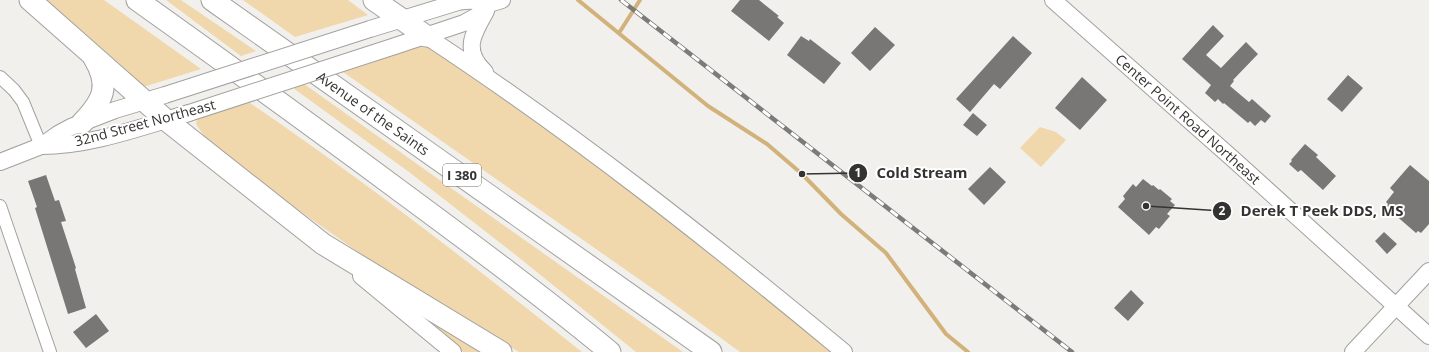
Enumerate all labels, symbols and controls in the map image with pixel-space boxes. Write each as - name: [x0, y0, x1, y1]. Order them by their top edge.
- street label: Center Point Road Northeast: [1112, 49, 1265, 188]
- street label: Avenue of the Saints: [313, 67, 434, 160]
- street label: 32nd Street Northeast: [72, 95, 217, 150]
- callout: Cold Stream: [848, 159, 975, 186]
- text: Cold Stream: [876, 162, 968, 182]
- road number: I 380: [443, 164, 481, 186]
- text: 1: [855, 164, 861, 181]
- callout: Derek T Peek DDS, MS: [1212, 197, 1411, 224]
- text: Derek T Peek DDS, MS: [1241, 200, 1403, 220]
- text: 2: [1219, 202, 1226, 219]

